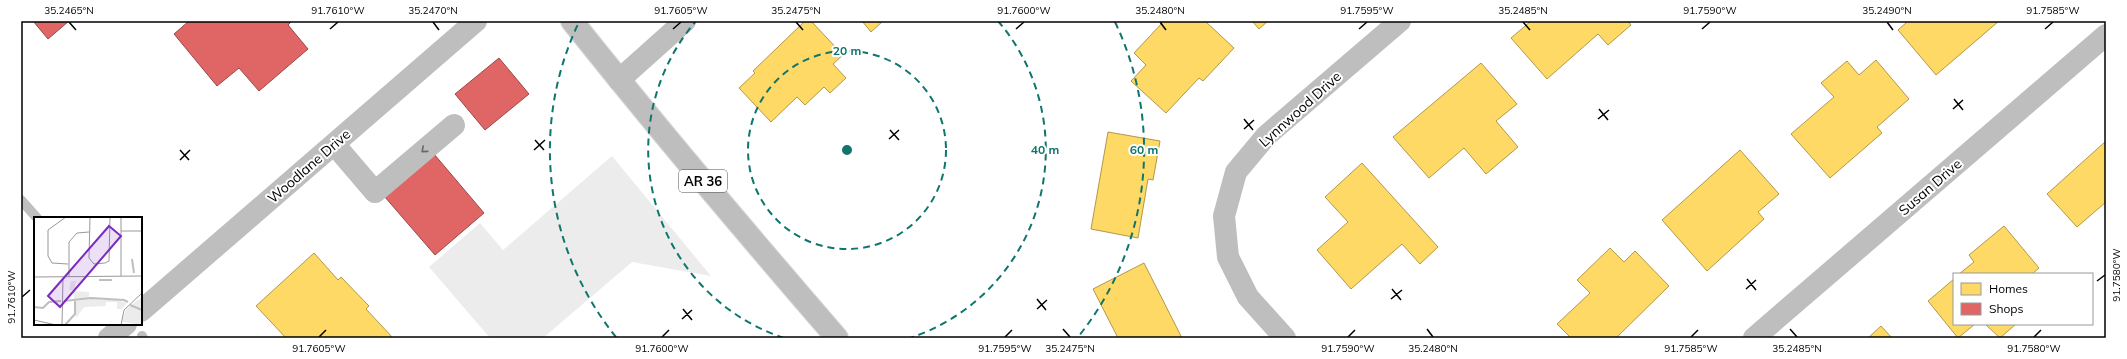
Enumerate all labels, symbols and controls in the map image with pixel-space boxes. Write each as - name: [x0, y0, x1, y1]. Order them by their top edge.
- text: 35.2465°N: [44, 4, 94, 17]
- text: 91.7610°W: [311, 4, 365, 17]
- text: 35.2470°N: [408, 4, 458, 17]
- text: 91.7605°W: [654, 4, 708, 17]
- text: 35.2475°N: [771, 4, 821, 17]
- text: 91.7600°W: [997, 4, 1051, 17]
- text: 35.2480°N: [1135, 4, 1185, 17]
- text: 91.7595°W: [1340, 4, 1394, 17]
- text: 35.2485°N: [1498, 4, 1548, 17]
- text: 91.7590°W: [1683, 4, 1737, 17]
- text: 35.2490°N: [1862, 4, 1912, 17]
- text: 91.7585°W: [2026, 4, 2080, 17]
- text: 20 m: [833, 43, 861, 58]
- street label: Lynnwood Drive: [1255, 67, 1345, 151]
- street label: Woodlane Drive: [264, 125, 354, 207]
- text: 40 m: [1031, 142, 1059, 157]
- text: 60 m: [1130, 142, 1158, 157]
- centre of rings: [840, 143, 854, 157]
- one-way arrow: [421, 146, 429, 153]
- street label: Susan Drive: [1895, 155, 1965, 219]
- road number: AR 36: [679, 170, 727, 192]
- inset map: [34, 217, 142, 325]
- text: 91.7580°W: [2110, 248, 2123, 302]
- text: 91.7610°W: [5, 270, 18, 324]
- legend: [1953, 273, 2093, 325]
- text: Homes: [1989, 281, 2028, 296]
- text: Shops: [1989, 301, 2024, 316]
- text: 91.7605°W: [292, 342, 346, 355]
- text: 91.7600°W: [635, 342, 689, 355]
- text: 91.7595°W: [978, 342, 1032, 355]
- text: 35.2475°N: [1045, 342, 1095, 355]
- text: 91.7590°W: [1321, 342, 1375, 355]
- text: 35.2480°N: [1408, 342, 1458, 355]
- text: 91.7585°W: [1664, 342, 1718, 355]
- text: 35.2485°N: [1772, 342, 1822, 355]
- text: 91.7580°W: [2007, 342, 2061, 355]

